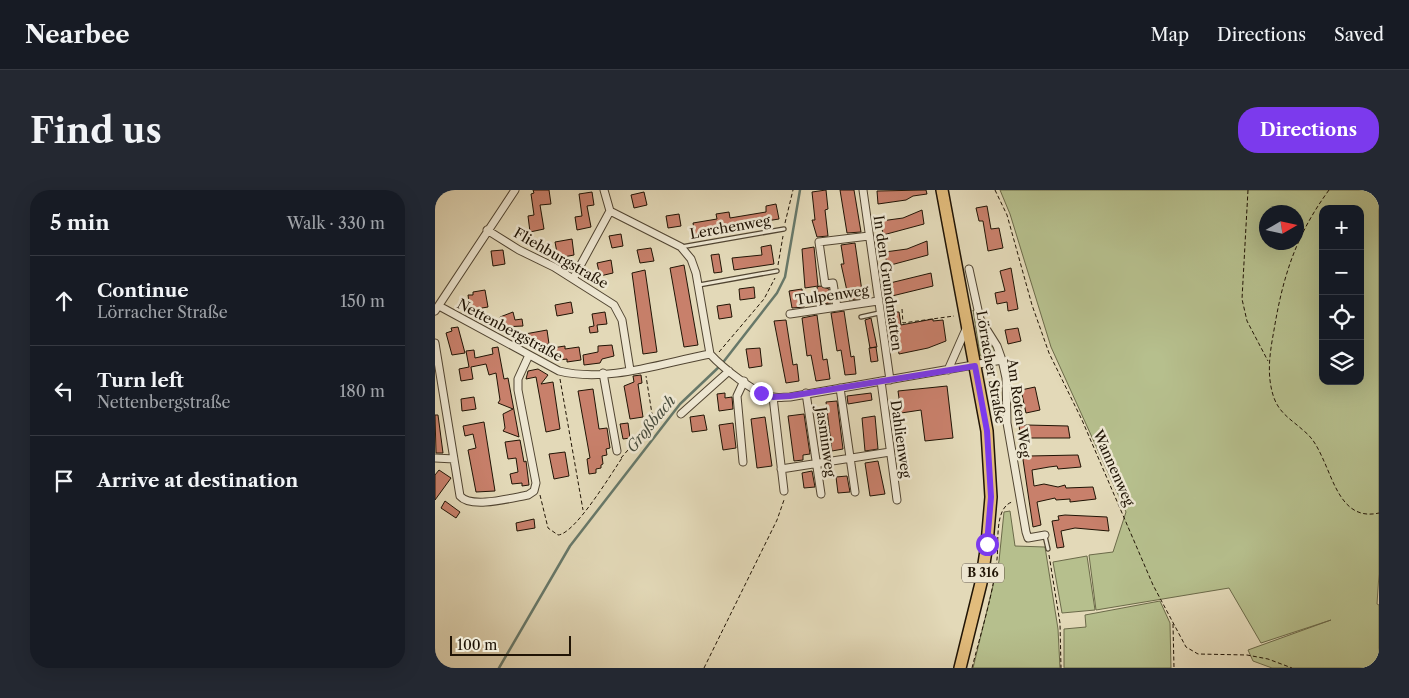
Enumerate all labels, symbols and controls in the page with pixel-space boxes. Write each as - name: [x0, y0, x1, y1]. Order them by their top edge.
- text: Nearbee: [25, 20, 130, 49]
- text: Map: [1150, 24, 1189, 46]
- text: Directions: [1217, 24, 1306, 46]
- text: Saved: [1334, 24, 1384, 46]
- button: Directions: [1238, 107, 1379, 153]
- text: Find us: [30, 109, 162, 152]
- north arrow: [1259, 205, 1304, 250]
- map controls: [1319, 205, 1364, 385]
- button: +: [1319, 205, 1364, 250]
- text: 5 min: [50, 210, 110, 235]
- street label: Lerchenweg: [688, 211, 772, 243]
- text: Walk · 330 m: [287, 213, 385, 233]
- street label: In den Grundmatten: [870, 214, 906, 352]
- street label: Fliehburgstraße: [511, 224, 612, 292]
- button: −: [1319, 250, 1364, 295]
- text: Continue: [97, 279, 189, 302]
- street label: Tulpenweg: [794, 281, 871, 309]
- icon: ahead: [50, 287, 78, 315]
- text: 150 m: [340, 291, 385, 311]
- street label: Nettenbergstraße: [454, 295, 566, 365]
- button: locate: [1319, 295, 1364, 340]
- text: Lörracher Straße: [97, 302, 228, 322]
- street label: Lörracher Straße: [972, 309, 1010, 425]
- button: layers: [1319, 340, 1364, 385]
- street label: Am Roten Weg: [1003, 356, 1035, 459]
- text: Turn left: [97, 369, 184, 392]
- icon: left: [50, 377, 78, 405]
- text: 180 m: [339, 381, 385, 401]
- route end: [750, 382, 773, 405]
- water label: Großbach: [622, 391, 679, 456]
- text: Nettenbergstraße: [97, 392, 231, 412]
- street label: Dahlienweg: [887, 399, 915, 480]
- street label: Jasminweg: [812, 404, 840, 479]
- street label: Wannenweg: [1089, 426, 1139, 510]
- icon: arrive: [50, 467, 78, 495]
- text: Arrive at destination: [97, 469, 298, 492]
- route start: [976, 533, 999, 556]
- road number: B 316: [962, 563, 1004, 582]
- scale bar: [450, 633, 571, 656]
- text: 100 m: [457, 636, 497, 654]

